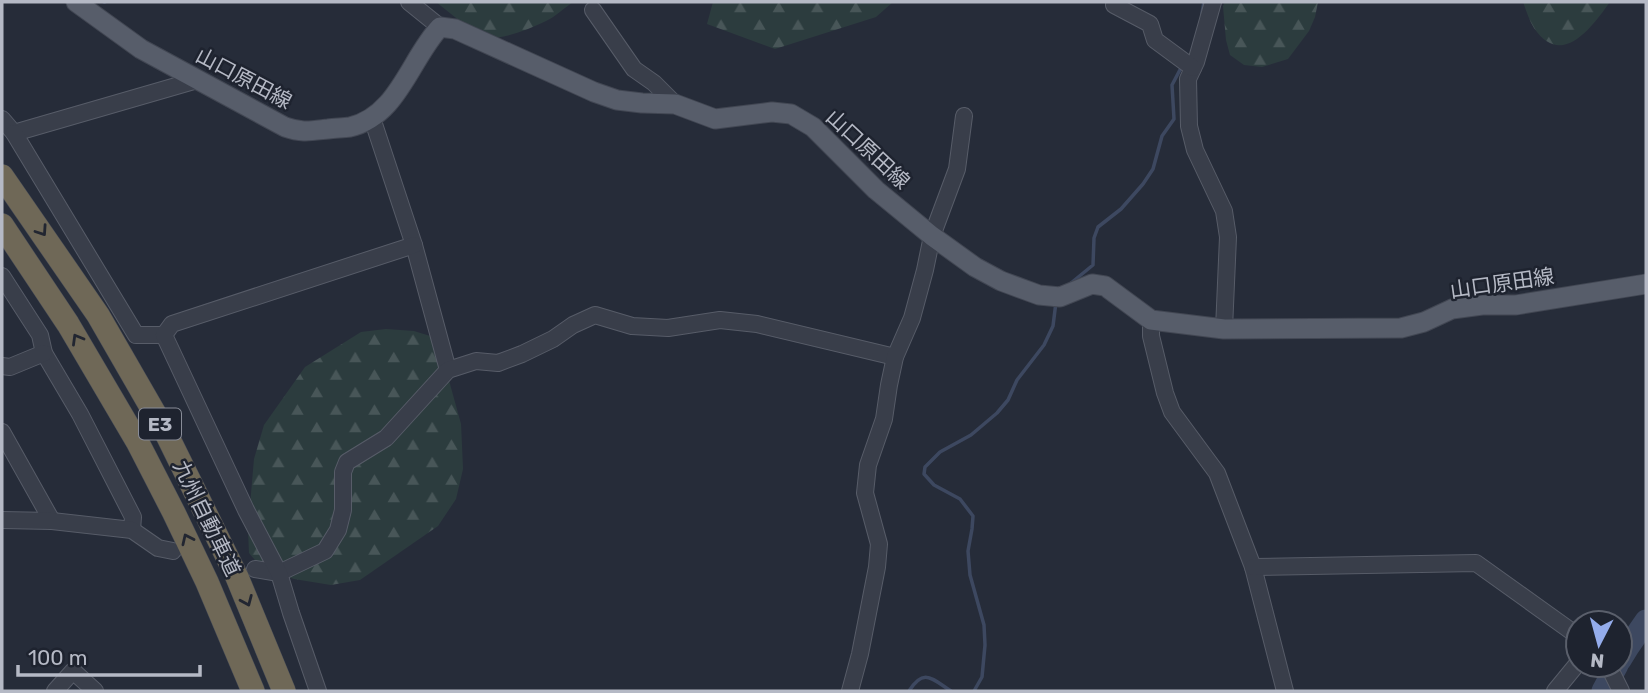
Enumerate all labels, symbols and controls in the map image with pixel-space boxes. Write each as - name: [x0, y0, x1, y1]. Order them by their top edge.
- street label: 山口原田線: [192, 42, 296, 114]
- street label: 山口原田線: [821, 104, 915, 194]
- one-way arrow: [33, 223, 46, 236]
- street label: 山口原田線: [1448, 263, 1556, 303]
- one-way arrow: [73, 334, 86, 347]
- road number: E3: [139, 408, 181, 440]
- street label: 九州自動車道: [168, 456, 246, 580]
- one-way arrow: [181, 534, 195, 546]
- one-way arrow: [239, 593, 253, 606]
- north arrow: [1564, 609, 1634, 679]
- scale bar: [18, 634, 200, 678]
- text: 100 m: [28, 645, 87, 670]
- text: N: [1589, 648, 1605, 673]

